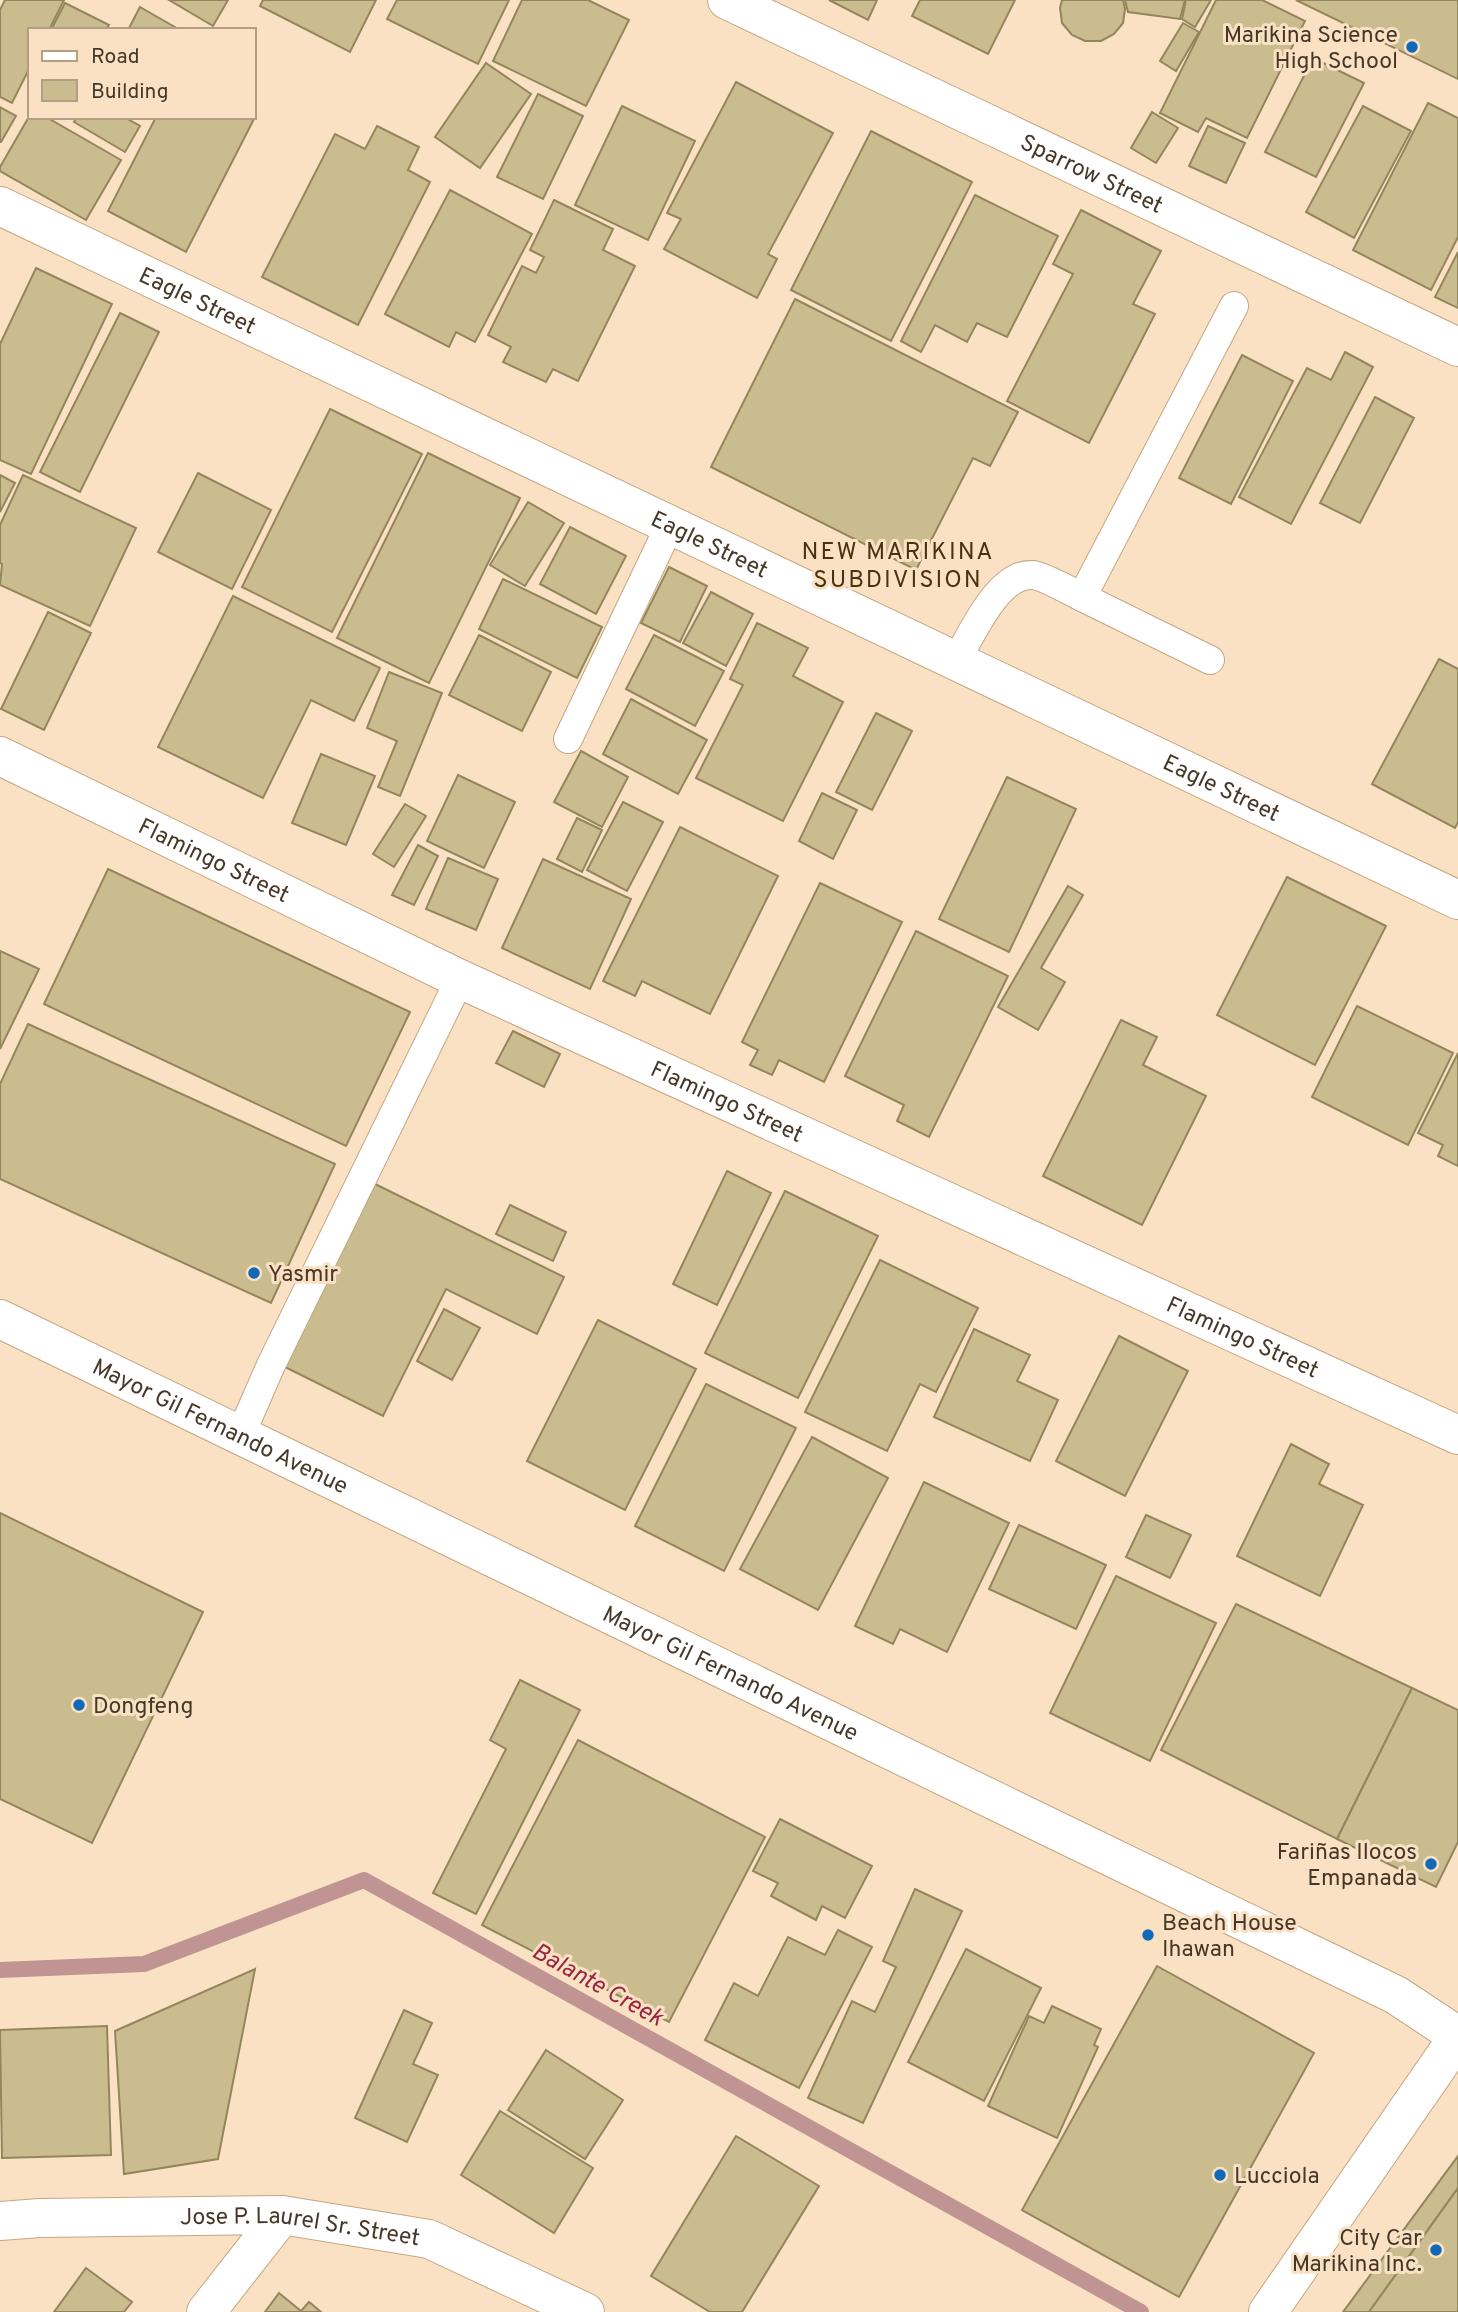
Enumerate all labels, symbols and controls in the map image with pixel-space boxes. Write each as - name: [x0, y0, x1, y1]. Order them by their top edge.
- place label: Marikina Science High School: [1224, 22, 1398, 77]
- legend: [28, 28, 256, 119]
- marker: Marikina Science High School: [1404, 39, 1420, 55]
- text: Road: [91, 44, 140, 71]
- text: Building: [91, 79, 169, 106]
- street label: Sparrow Street: [1015, 129, 1167, 222]
- street label: Eagle Street: [133, 262, 260, 343]
- street label: Eagle Street: [645, 506, 772, 586]
- district label: NEW MARIKINA SUBDIVISION: [802, 538, 995, 596]
- street label: Eagle Street: [1157, 750, 1284, 830]
- street label: Flamingo Street: [133, 813, 293, 911]
- street label: Flamingo Street: [645, 1056, 807, 1151]
- place label: Yasmir: [268, 1261, 338, 1290]
- marker: Yasmir: [246, 1265, 262, 1281]
- street label: Flamingo Street: [1161, 1292, 1323, 1386]
- street label: Mayor Gil Fernando Avenue: [87, 1354, 352, 1502]
- street label: Mayor Gil Fernando Avenue: [597, 1601, 862, 1749]
- place label: Dongfeng: [93, 1693, 193, 1722]
- marker: Dongfeng: [71, 1697, 87, 1713]
- place label: Fariñas Ilocos Empanada: [1277, 1839, 1417, 1894]
- marker: Fariñas Ilocos Empanada: [1423, 1856, 1439, 1872]
- place label: Beach House Ihawan: [1162, 1910, 1297, 1965]
- marker: Beach House Ihawan: [1140, 1927, 1156, 1943]
- water label: Balante Creek: [526, 1937, 669, 2035]
- place label: Lucciola: [1234, 2163, 1320, 2192]
- marker: Lucciola: [1212, 2167, 1228, 2183]
- street label: Jose P. Laurel Sr. Street: [180, 2203, 422, 2254]
- place label: City Car Marikina Inc.: [1292, 2225, 1422, 2280]
- marker: City Car Marikina Inc.: [1428, 2242, 1444, 2258]

